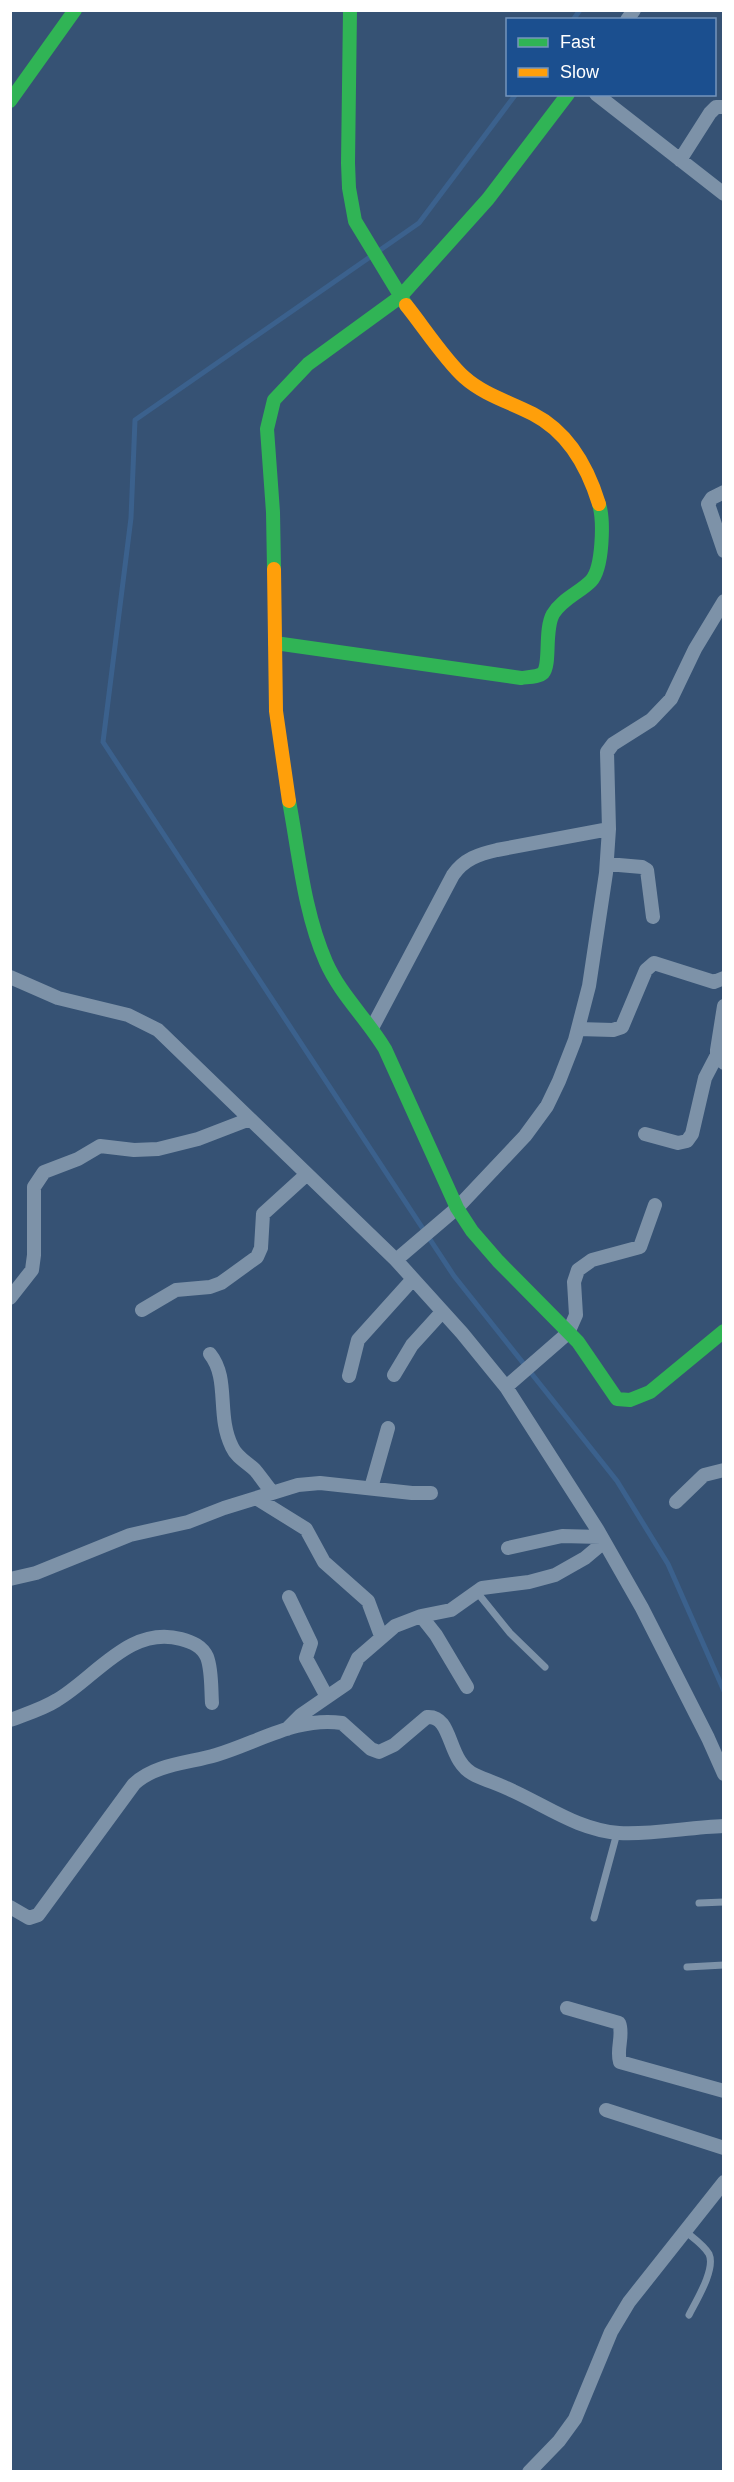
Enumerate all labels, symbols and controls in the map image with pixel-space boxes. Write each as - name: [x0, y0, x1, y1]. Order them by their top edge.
- legend: [506, 18, 716, 96]
- text: Fast: [560, 32, 595, 52]
- text: Slow: [560, 62, 600, 82]

